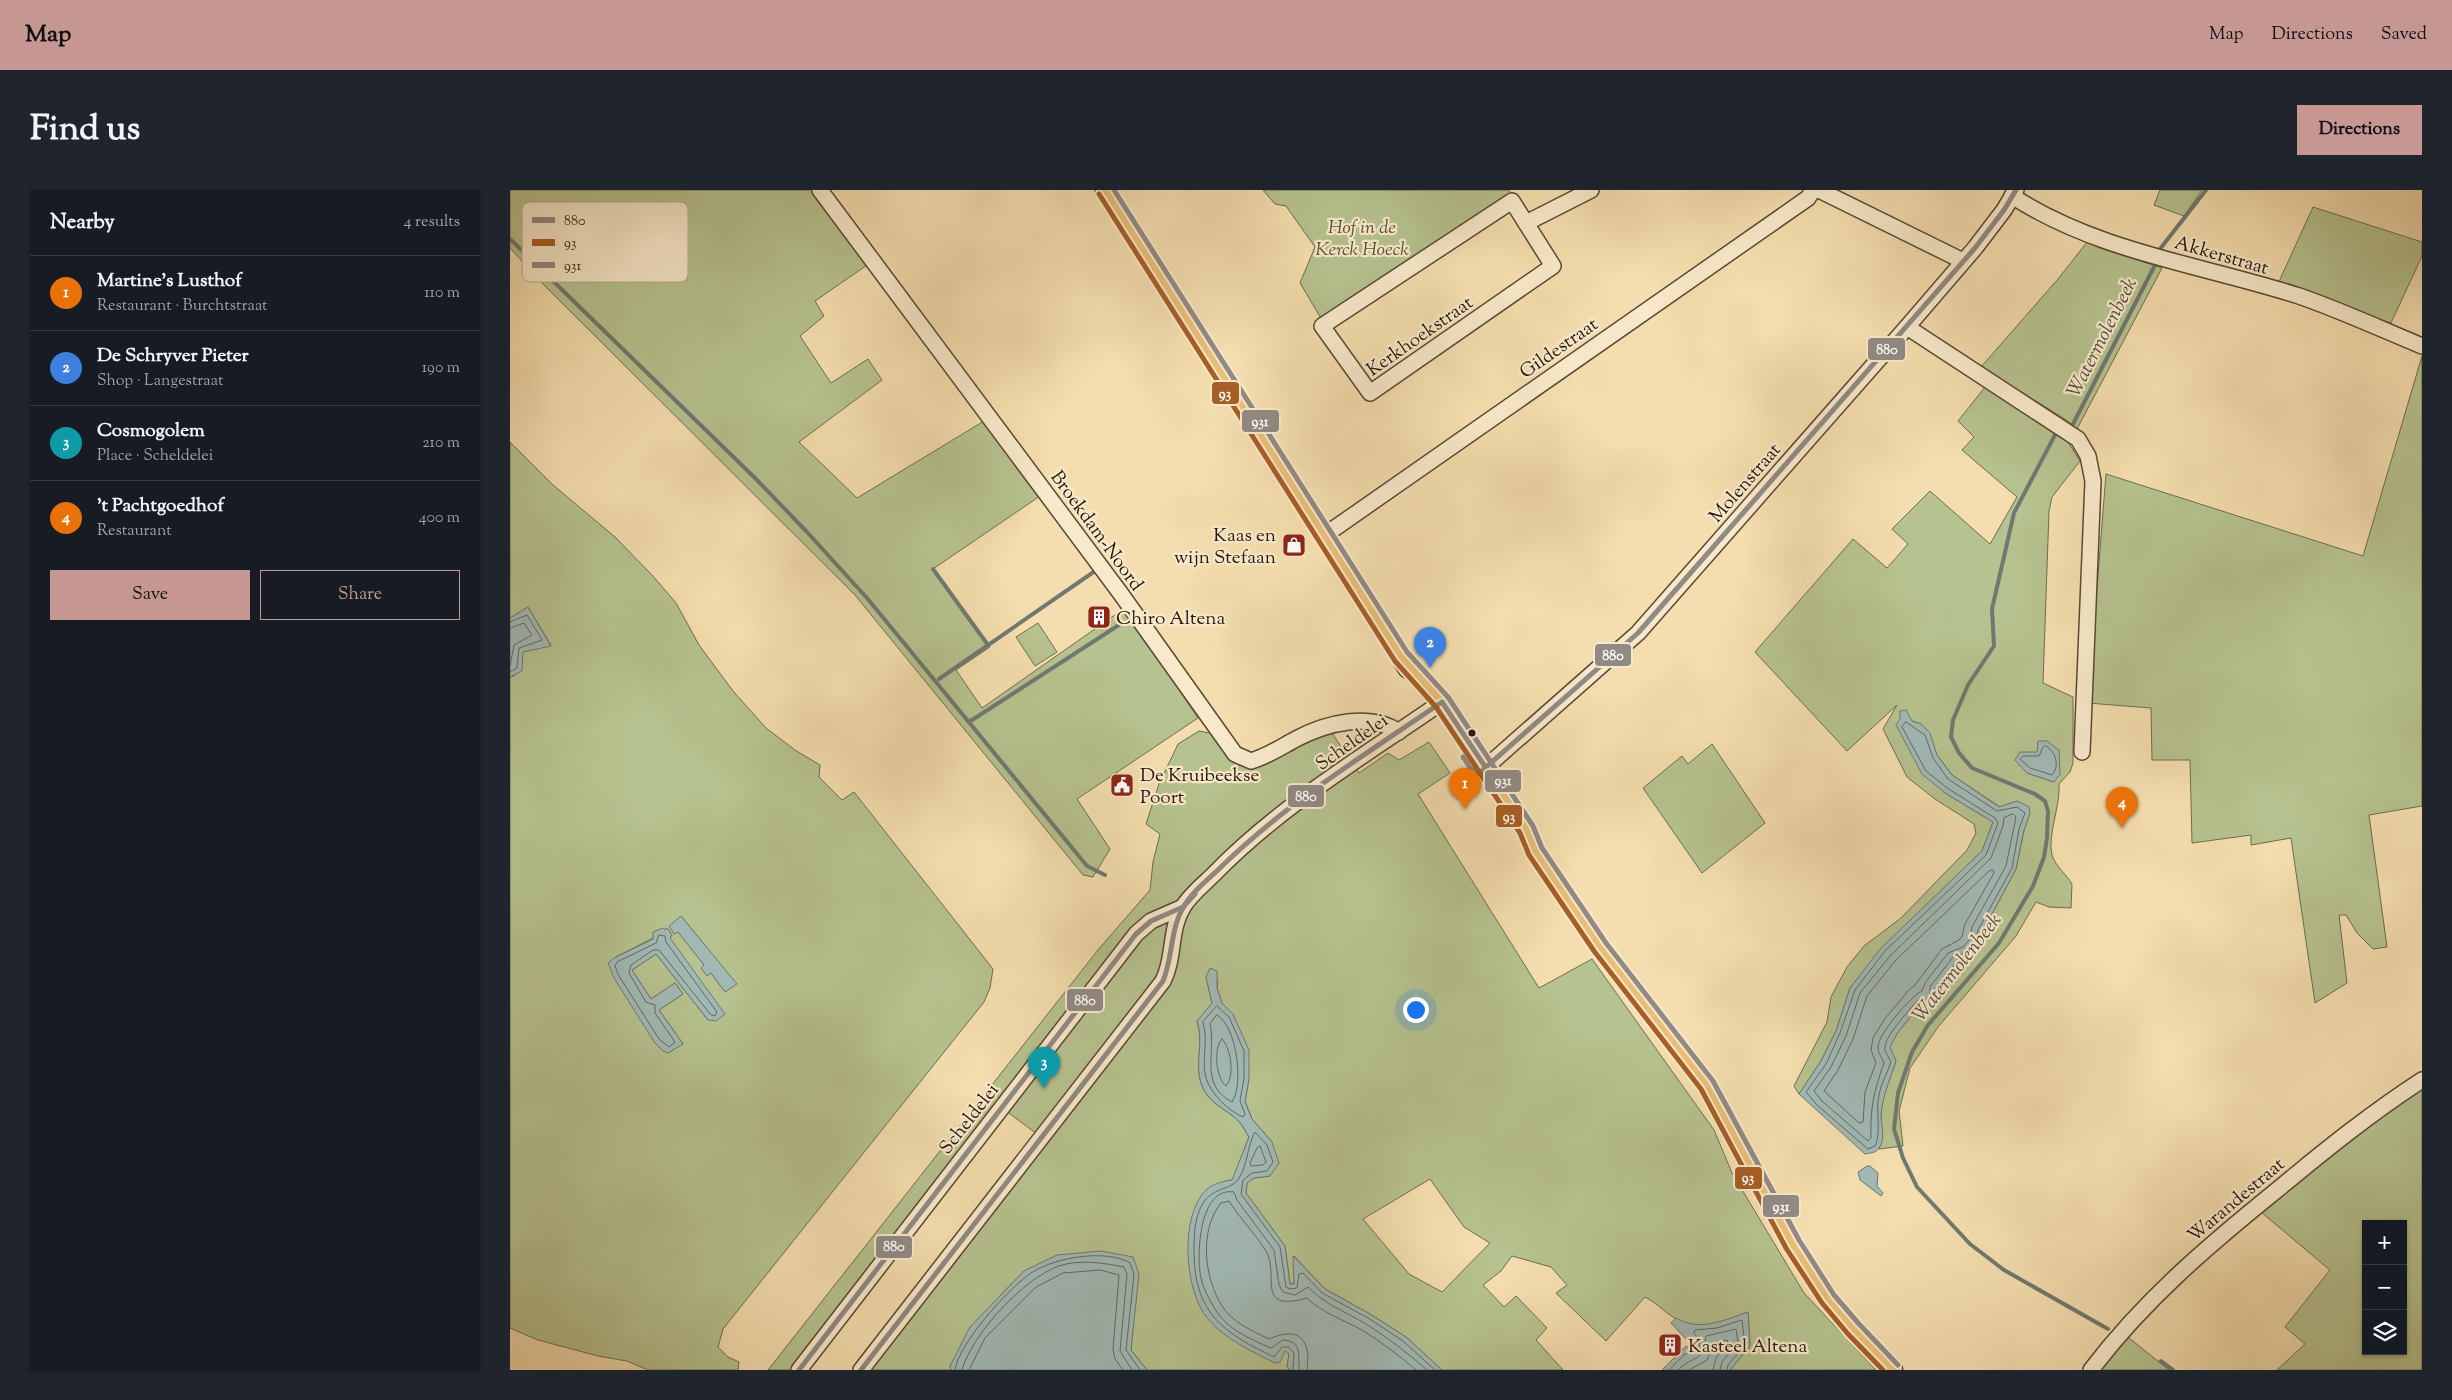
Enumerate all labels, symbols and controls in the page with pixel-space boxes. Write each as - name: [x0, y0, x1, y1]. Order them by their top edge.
- text: Map: [25, 18, 71, 52]
- text: Map: [2209, 22, 2244, 48]
- text: Directions: [2272, 22, 2353, 48]
- text: Saved: [2381, 22, 2427, 48]
- text: Find us: [30, 105, 140, 156]
- button: Directions: [2297, 105, 2422, 155]
- legend: [522, 202, 688, 282]
- text: Nearby: [50, 208, 115, 238]
- text: 4 results: [404, 211, 460, 234]
- text: 880: [564, 212, 585, 232]
- park label: Hof in de Kerck Hoeck: [1315, 215, 1409, 264]
- street label: Akkerstraat: [2171, 230, 2272, 283]
- text: 93: [564, 234, 577, 254]
- text: 931: [564, 257, 581, 277]
- text: Martine's Lusthof: [97, 268, 242, 295]
- water label: Watermolenbeek: [2061, 273, 2146, 403]
- text: 1: [63, 282, 69, 305]
- text: 110 m: [424, 282, 460, 305]
- street label: Kerkhoekstraat: [1362, 290, 1480, 384]
- text: Restaurant · Burchtstraat: [97, 295, 268, 318]
- street label: Gildestraat: [1515, 312, 1605, 386]
- line badge: 880: [1867, 337, 1906, 361]
- text: 880: [1876, 341, 1898, 361]
- text: De Schryver Pieter: [97, 343, 249, 370]
- text: 2: [62, 357, 70, 380]
- text: 190 m: [422, 357, 460, 380]
- text: Shop · Langestraat: [97, 370, 223, 393]
- line badge: 93: [1211, 381, 1240, 405]
- text: 93: [1219, 385, 1232, 405]
- line badge: 931: [1241, 409, 1280, 433]
- text: 931: [1251, 413, 1269, 433]
- text: Cosmogolem: [97, 418, 205, 445]
- text: 3: [63, 432, 69, 455]
- text: 210 m: [422, 432, 460, 455]
- street label: Molenstraat: [1704, 438, 1788, 529]
- text: Place · Scheldelei: [97, 445, 213, 468]
- street label: Broekdam-Noord: [1043, 466, 1149, 597]
- text: 't Pachtgoedhof: [97, 493, 224, 520]
- text: 4: [62, 507, 70, 530]
- text: 400 m: [419, 507, 460, 530]
- text: Restaurant: [97, 520, 172, 543]
- place label: Kaas en wijn Stefaan: [1174, 523, 1276, 572]
- shop icon: Kaas en wijn Stefaan: [1281, 532, 1307, 558]
- button: Save: [50, 570, 250, 620]
- button: Share: [260, 570, 460, 620]
- building icon: Chiro Altena: [1086, 604, 1112, 630]
- place label: Chiro Altena: [1116, 606, 1225, 633]
- pin: 2: [1414, 627, 1446, 668]
- line badge: 880: [1594, 643, 1632, 667]
- text: 880: [1602, 647, 1624, 667]
- street label: Scheldelei: [1311, 708, 1394, 778]
- unlabelled marker: [1467, 728, 1477, 738]
- place label: De Kruibeekse Poort: [1140, 763, 1259, 812]
- pin: 1: [1449, 768, 1481, 809]
- line badge: 931: [1484, 769, 1522, 793]
- public building icon: De Kruibeekse Poort: [1109, 772, 1135, 798]
- text: 931: [1494, 772, 1512, 792]
- line badge: 880: [1287, 784, 1325, 808]
- pin: 4: [2106, 787, 2138, 828]
- text: 880: [1295, 788, 1317, 808]
- line badge: 93: [1495, 804, 1523, 828]
- text: 93: [1503, 808, 1516, 828]
- water label: Watermolenbeek: [1906, 908, 2010, 1029]
- line badge: 880: [1066, 988, 1104, 1012]
- text: 880: [1074, 992, 1096, 1012]
- your location: [1403, 997, 1429, 1023]
- pin: 3: [1028, 1047, 1060, 1088]
- street label: Scheldelei: [934, 1078, 1006, 1161]
- street label: Warandestraat: [2182, 1152, 2292, 1250]
- line badge: 93: [1734, 1166, 1763, 1190]
- text: 93: [1742, 1169, 1755, 1189]
- line badge: 931: [1762, 1194, 1800, 1218]
- text: 931: [1772, 1198, 1790, 1218]
- map controls: [2362, 1220, 2407, 1355]
- button: +: [2362, 1220, 2407, 1265]
- line badge: 880: [875, 1235, 913, 1259]
- text: 880: [883, 1238, 905, 1258]
- button: −: [2362, 1265, 2407, 1310]
- button: layers: [2362, 1310, 2407, 1355]
- building icon: Kasteel Altena: [1657, 1332, 1683, 1358]
- place label: Kasteel Altena: [1688, 1334, 1808, 1361]

